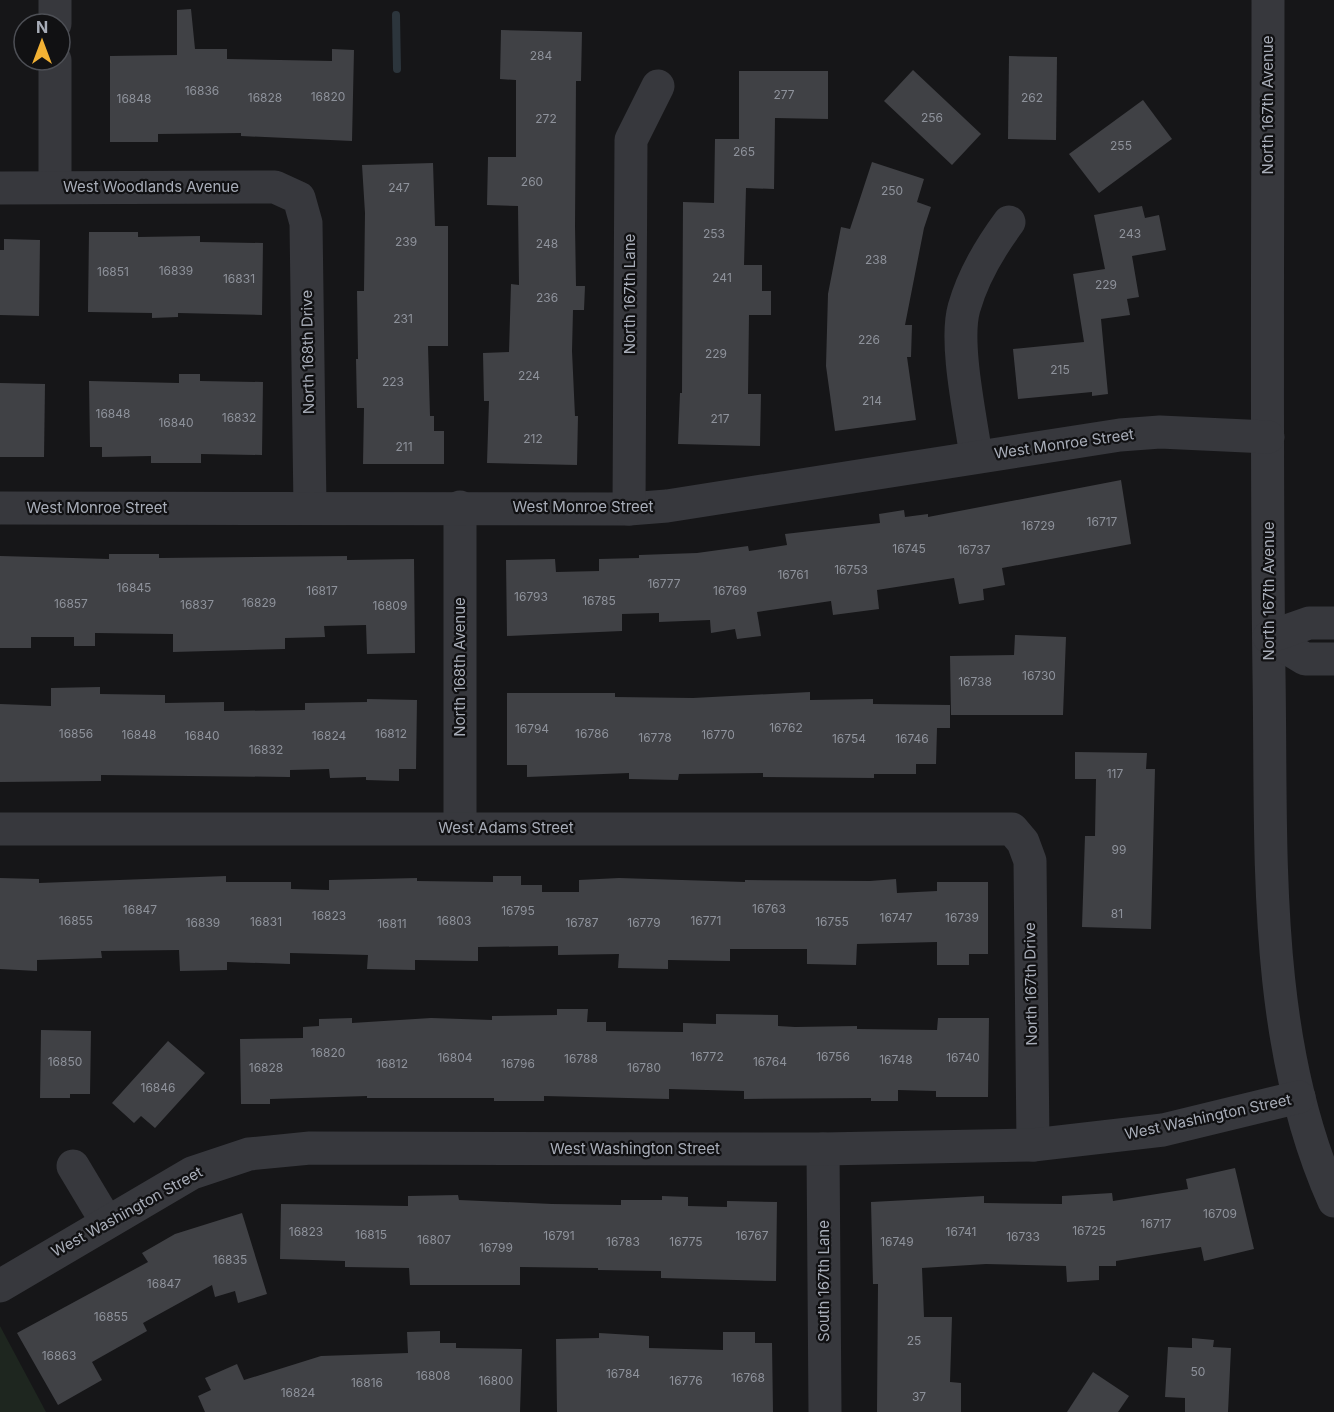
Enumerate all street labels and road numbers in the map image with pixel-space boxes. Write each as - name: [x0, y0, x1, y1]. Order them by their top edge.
- street label: North 167th Avenue: [1258, 36, 1277, 174]
- street label: West Woodlands Avenue: [63, 177, 239, 196]
- street label: North 167th Lane: [620, 234, 639, 354]
- street label: North 168th Drive: [297, 290, 318, 414]
- street label: West Monroe Street: [993, 424, 1135, 463]
- street label: West Monroe Street: [513, 497, 654, 516]
- street label: West Monroe Street: [27, 498, 168, 517]
- street label: North 167th Avenue: [1259, 522, 1278, 660]
- street label: North 168th Avenue: [450, 597, 469, 737]
- street label: West Adams Street: [438, 818, 574, 837]
- street label: North 167th Drive: [1020, 922, 1041, 1046]
- street label: West Washington Street: [1123, 1090, 1293, 1143]
- street label: West Washington Street: [550, 1139, 720, 1158]
- street label: West Washington Street: [48, 1162, 206, 1261]
- street label: South 167th Lane: [814, 1220, 833, 1342]

